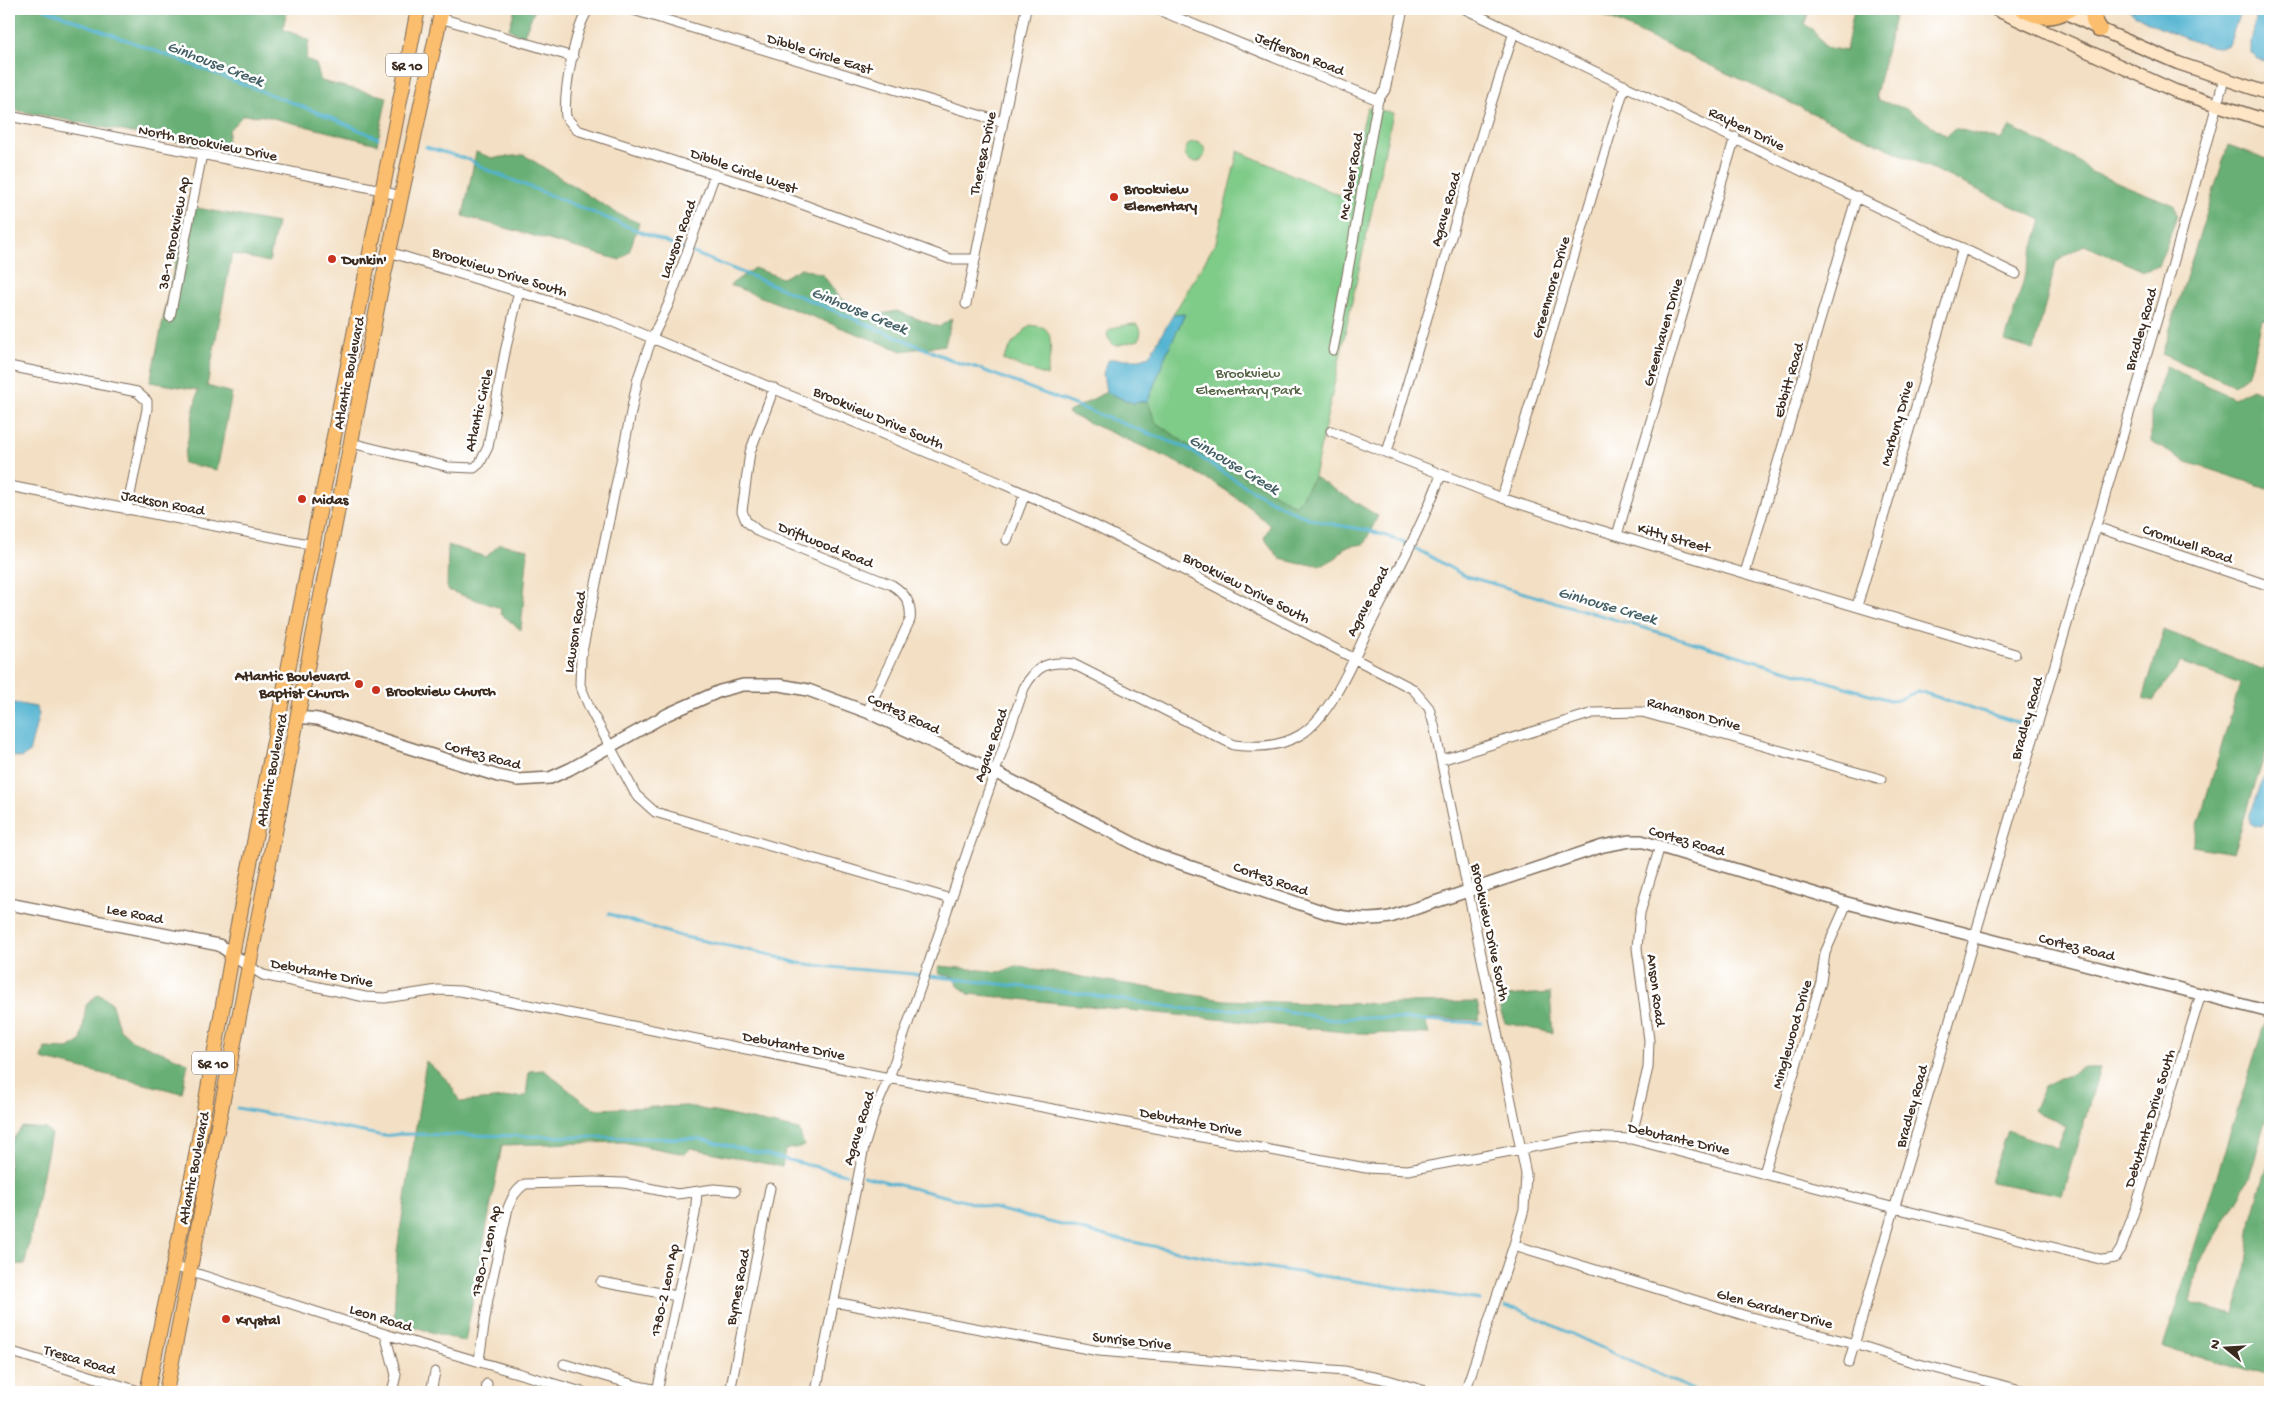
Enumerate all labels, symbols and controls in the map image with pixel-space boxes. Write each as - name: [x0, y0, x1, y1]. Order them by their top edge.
- street label: Jefferson Road: [1252, 29, 1348, 81]
- street label: Dibble Circle East: [764, 30, 876, 80]
- water label: Ginhouse Creek: [164, 38, 267, 93]
- road number: SR 10: [386, 54, 428, 76]
- street label: Rayben Drive: [1705, 104, 1787, 156]
- street label: Theresa Drive: [966, 110, 1002, 198]
- street label: North Brookview Drive: [137, 122, 279, 166]
- street label: Mc Aleer Road: [1335, 130, 1369, 221]
- street label: Dibble Circle West: [687, 145, 801, 199]
- street label: Agave Road: [1428, 169, 1466, 249]
- street label: 38-1 Brookview Ap: [155, 175, 195, 292]
- place label: Brookview Elementary: [1123, 181, 1198, 216]
- marker: Brookview Elementary: [1108, 191, 1120, 203]
- street label: Lawson Road: [656, 197, 702, 281]
- street label: Greenmore Drive: [1529, 234, 1575, 341]
- street label: Brookview Drive South: [429, 244, 569, 302]
- place label: Dunkin': [340, 252, 387, 270]
- marker: Dunkin': [326, 253, 338, 265]
- street label: Greenhaven Drive: [1640, 276, 1688, 389]
- water label: Ginhouse Creek: [808, 284, 911, 341]
- street label: Bradley Road: [2121, 285, 2163, 374]
- street label: Atlantic Boulevard: [330, 314, 370, 431]
- street label: Ebbitt Road: [1771, 340, 1810, 420]
- park label: Brookview Elementary Park: [1195, 365, 1302, 400]
- street label: Atlantic Circle: [462, 367, 498, 454]
- street label: Marbury Drive: [1877, 379, 1919, 468]
- street label: Brookview Drive South: [809, 383, 946, 455]
- water label: Ginhouse Creek: [1185, 432, 1283, 501]
- street label: Jackson Road: [119, 487, 207, 521]
- place label: Midas: [312, 492, 350, 510]
- marker: Midas: [296, 493, 308, 505]
- street label: Driftwood Road: [774, 518, 877, 574]
- street label: Kitty Street: [1635, 520, 1714, 558]
- street label: Cromwell Road: [2140, 521, 2236, 569]
- street label: Brookview Drive South: [1179, 548, 1313, 629]
- street label: Agave Road: [1343, 563, 1395, 640]
- water label: Ginhouse Creek: [1556, 584, 1660, 631]
- street label: Lawson Road: [561, 589, 591, 674]
- place label: Atlantic Boulevard Baptist Church: [234, 668, 351, 703]
- street label: Bradley Road: [2007, 674, 2049, 763]
- marker: Atlantic Boulevard Baptist Church: [353, 678, 365, 690]
- place label: Brookview Church: [385, 683, 496, 701]
- marker: Brookview Church: [370, 684, 382, 696]
- street label: Cortez Road: [864, 690, 943, 740]
- street label: Rahanson Drive: [1645, 694, 1743, 736]
- street label: Agave Road: [971, 705, 1013, 785]
- street label: Atlantic Boulevard: [253, 711, 293, 828]
- street label: Cortez Road: [442, 737, 524, 775]
- street label: Cortez Road: [1646, 823, 1728, 862]
- street label: Cortez Road: [1231, 859, 1311, 901]
- street label: Brookview Drive South: [1465, 861, 1512, 1003]
- street label: Lee Road: [105, 901, 166, 929]
- street label: Cortez Road: [2036, 930, 2118, 966]
- street label: Anson Road: [1642, 953, 1669, 1029]
- street label: Debutante Drive: [268, 955, 375, 993]
- street label: Minglewood Drive: [1769, 978, 1817, 1091]
- street label: Debutante Drive: [740, 1028, 847, 1066]
- street label: Debutante Drive South: [2121, 1047, 2181, 1191]
- road number: SR 10: [192, 1052, 234, 1074]
- street label: Bradley Road: [1892, 1062, 1934, 1151]
- street label: Agave Road: [840, 1088, 880, 1168]
- street label: Debutante Drive: [1137, 1104, 1244, 1142]
- street label: Atlantic Boulevard: [175, 1109, 215, 1226]
- street label: Debutante Drive: [1625, 1119, 1732, 1160]
- street label: 1780-1 Leon Ap: [468, 1204, 506, 1300]
- street label: 1780-2 Leon Ap: [647, 1242, 685, 1339]
- street label: Byrnes Road: [723, 1247, 755, 1328]
- street label: Glen Gardner Drive: [1714, 1286, 1835, 1334]
- street label: Leon Road: [347, 1301, 415, 1337]
- place label: Krystal: [235, 1312, 281, 1330]
- marker: Krystal: [220, 1313, 232, 1325]
- north arrow: [2202, 1324, 2252, 1374]
- street label: Sunrise Drive: [1091, 1329, 1172, 1355]
- text: N: [2207, 1338, 2226, 1352]
- street label: Tresca Road: [40, 1341, 119, 1381]

